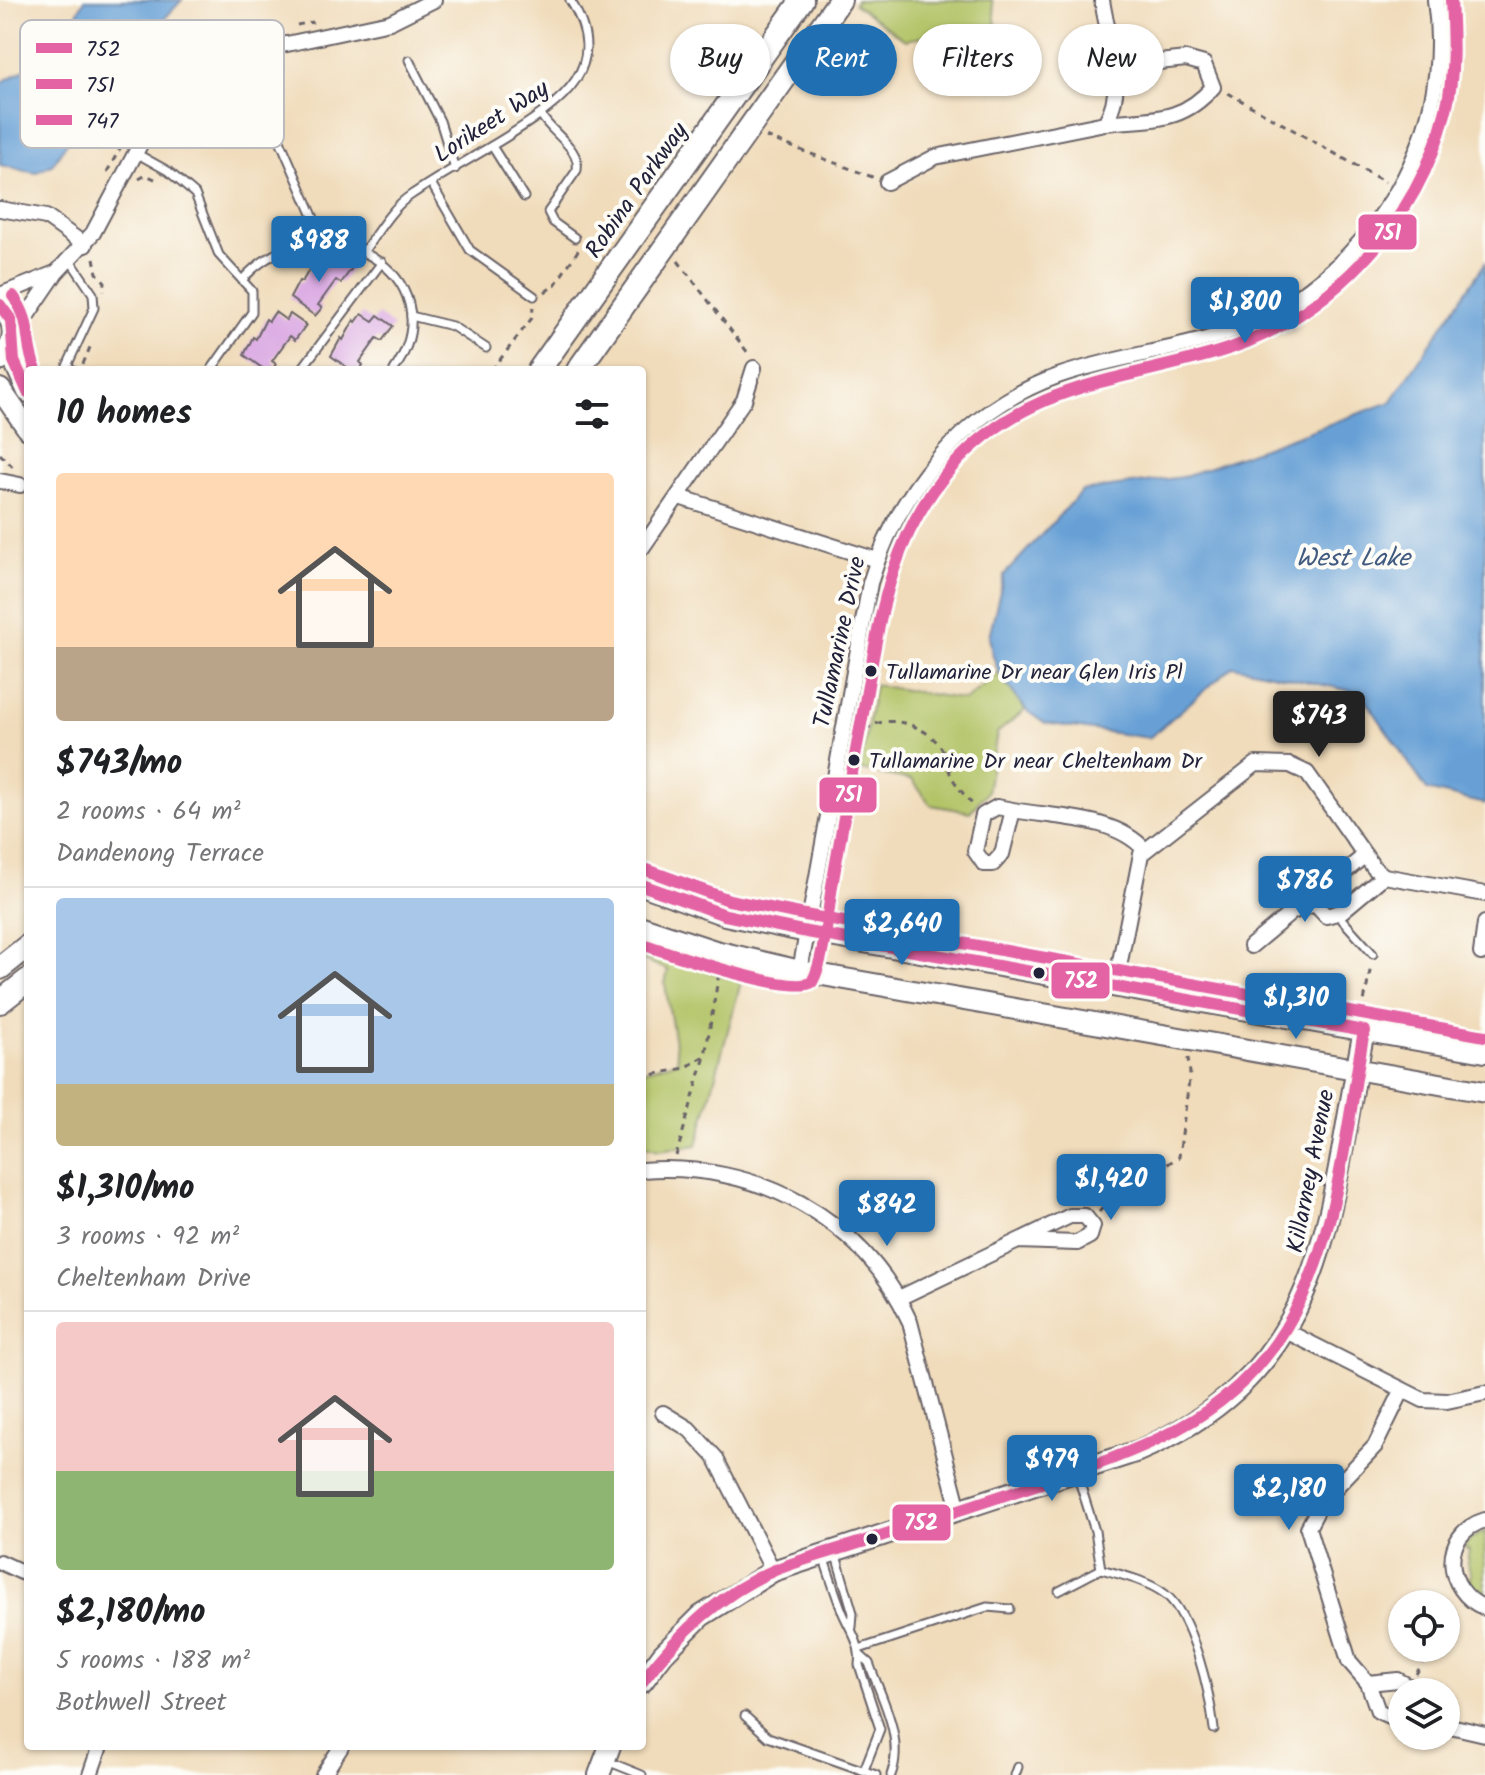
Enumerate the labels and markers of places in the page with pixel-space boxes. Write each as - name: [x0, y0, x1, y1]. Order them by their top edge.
- pin: $988: [272, 216, 366, 284]
- pin: $1,800: [1180, 277, 1310, 345]
- place label: Tullamarine Dr near Glen Iris Pl: [886, 656, 1183, 691]
- marker: Tullamarine Dr near Glen Iris Pl: [863, 663, 879, 679]
- pin: $743: [1272, 691, 1366, 759]
- place label: Tullamarine Dr near Cheltenham Dr: [869, 745, 1204, 780]
- marker: Tullamarine Dr near Cheltenham Dr: [846, 752, 862, 768]
- pin: $786: [1258, 856, 1352, 924]
- pin: $2,640: [837, 899, 967, 967]
- unlabelled marker: [1031, 965, 1047, 981]
- pin: $1,310: [1231, 973, 1361, 1041]
- pin: $1,420: [1046, 1154, 1176, 1222]
- pin: $842: [840, 1180, 934, 1248]
- pin: $979: [1005, 1435, 1099, 1503]
- pin: $2,180: [1224, 1464, 1354, 1532]
- unlabelled marker: [864, 1531, 880, 1547]

